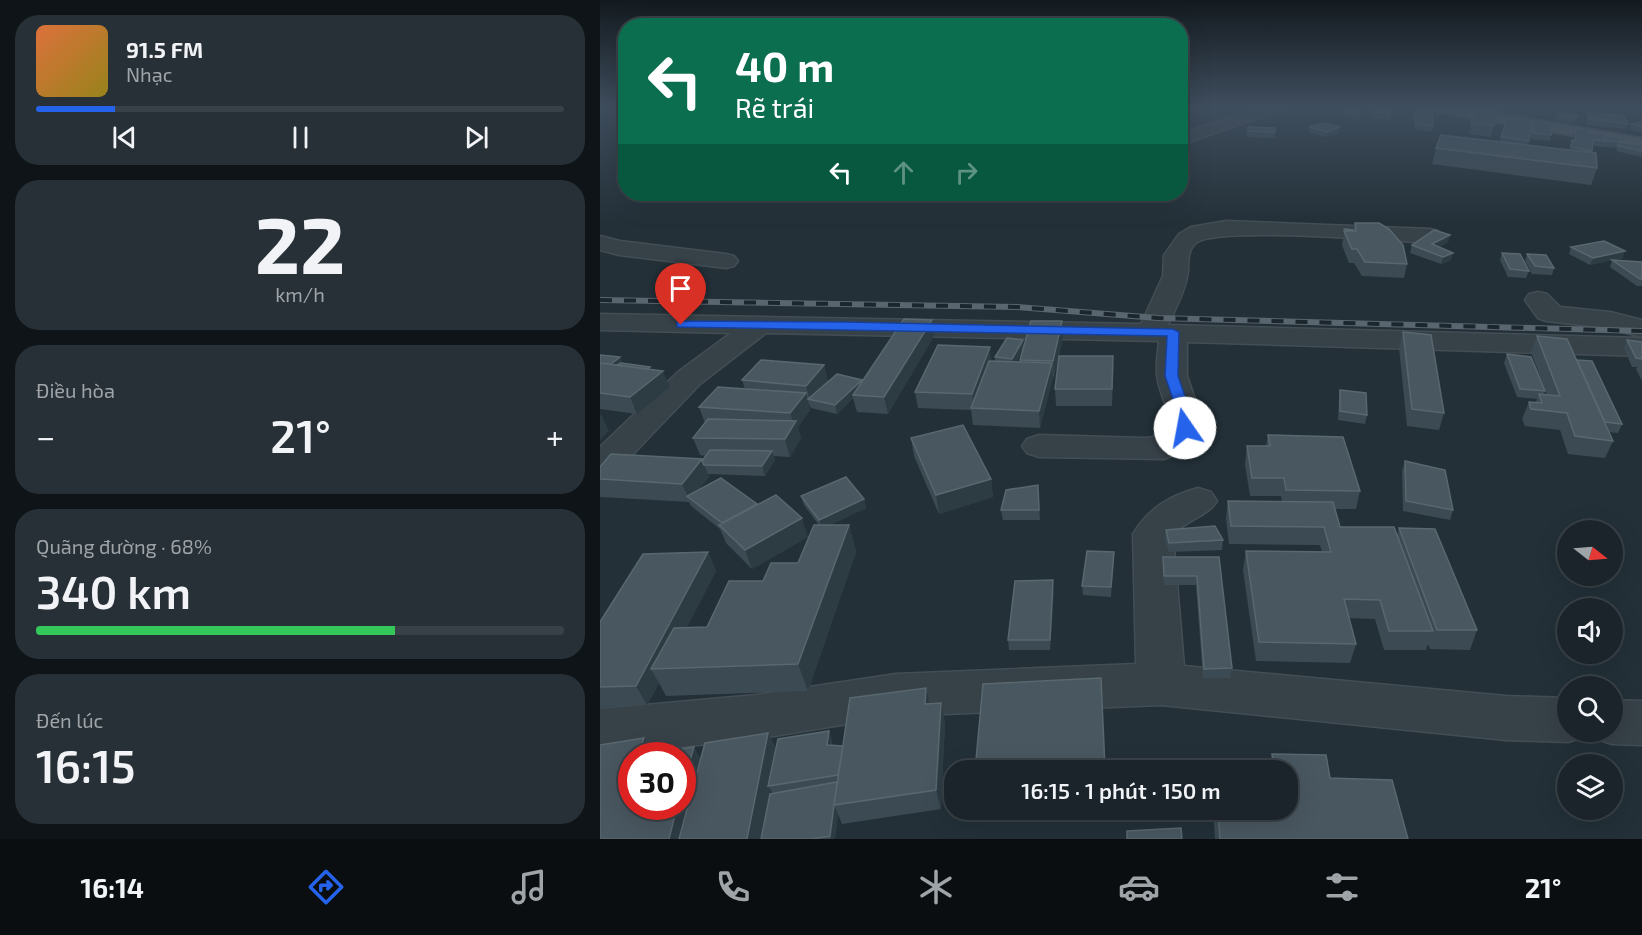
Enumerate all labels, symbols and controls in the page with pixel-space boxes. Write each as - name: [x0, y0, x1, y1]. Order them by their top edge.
- text: 91.5 FM: [126, 36, 203, 62]
- text: 40 m: [735, 40, 834, 90]
- icon: left: [636, 42, 714, 120]
- text: Nhạc: [126, 62, 172, 86]
- text: Rẽ trái: [735, 91, 814, 123]
- icon: previous: [108, 121, 141, 154]
- icon: pause: [284, 121, 317, 154]
- icon: next: [460, 121, 493, 154]
- icon: left: [824, 156, 857, 189]
- icon: ahead: [887, 156, 920, 189]
- icon: right: [950, 156, 983, 189]
- text: 22: [255, 196, 345, 290]
- pin: [655, 263, 706, 325]
- icon: arrive: [664, 272, 697, 305]
- text: km/h: [275, 282, 325, 306]
- text: Điều hòa: [36, 378, 115, 402]
- position arrow: [1153, 396, 1217, 460]
- text: 21°: [270, 408, 331, 462]
- text: −: [36, 416, 55, 456]
- text: +: [546, 416, 564, 456]
- north arrow: [1557, 520, 1623, 586]
- map controls: [1557, 520, 1623, 820]
- text: Quãng đường · 68%: [36, 534, 212, 558]
- text: 340 km: [36, 564, 191, 618]
- button: sound: [1557, 598, 1623, 664]
- button: search: [1557, 676, 1623, 742]
- text: Đến lúc: [36, 708, 103, 732]
- text: 16:15: [36, 738, 136, 792]
- speed limit sign: 30: [618, 742, 696, 820]
- button: layers: [1557, 754, 1623, 820]
- text: 16:15 · 1 phút · 150 m: [1021, 777, 1221, 803]
- icon: directions: [305, 866, 347, 908]
- icon: music: [508, 866, 550, 908]
- icon: phone: [712, 866, 754, 908]
- icon: climate: [915, 866, 957, 908]
- icon: car: [1118, 866, 1160, 908]
- icon: filters: [1321, 866, 1363, 908]
- text: 16:14: [81, 871, 144, 903]
- text: 21°: [1525, 871, 1561, 903]

